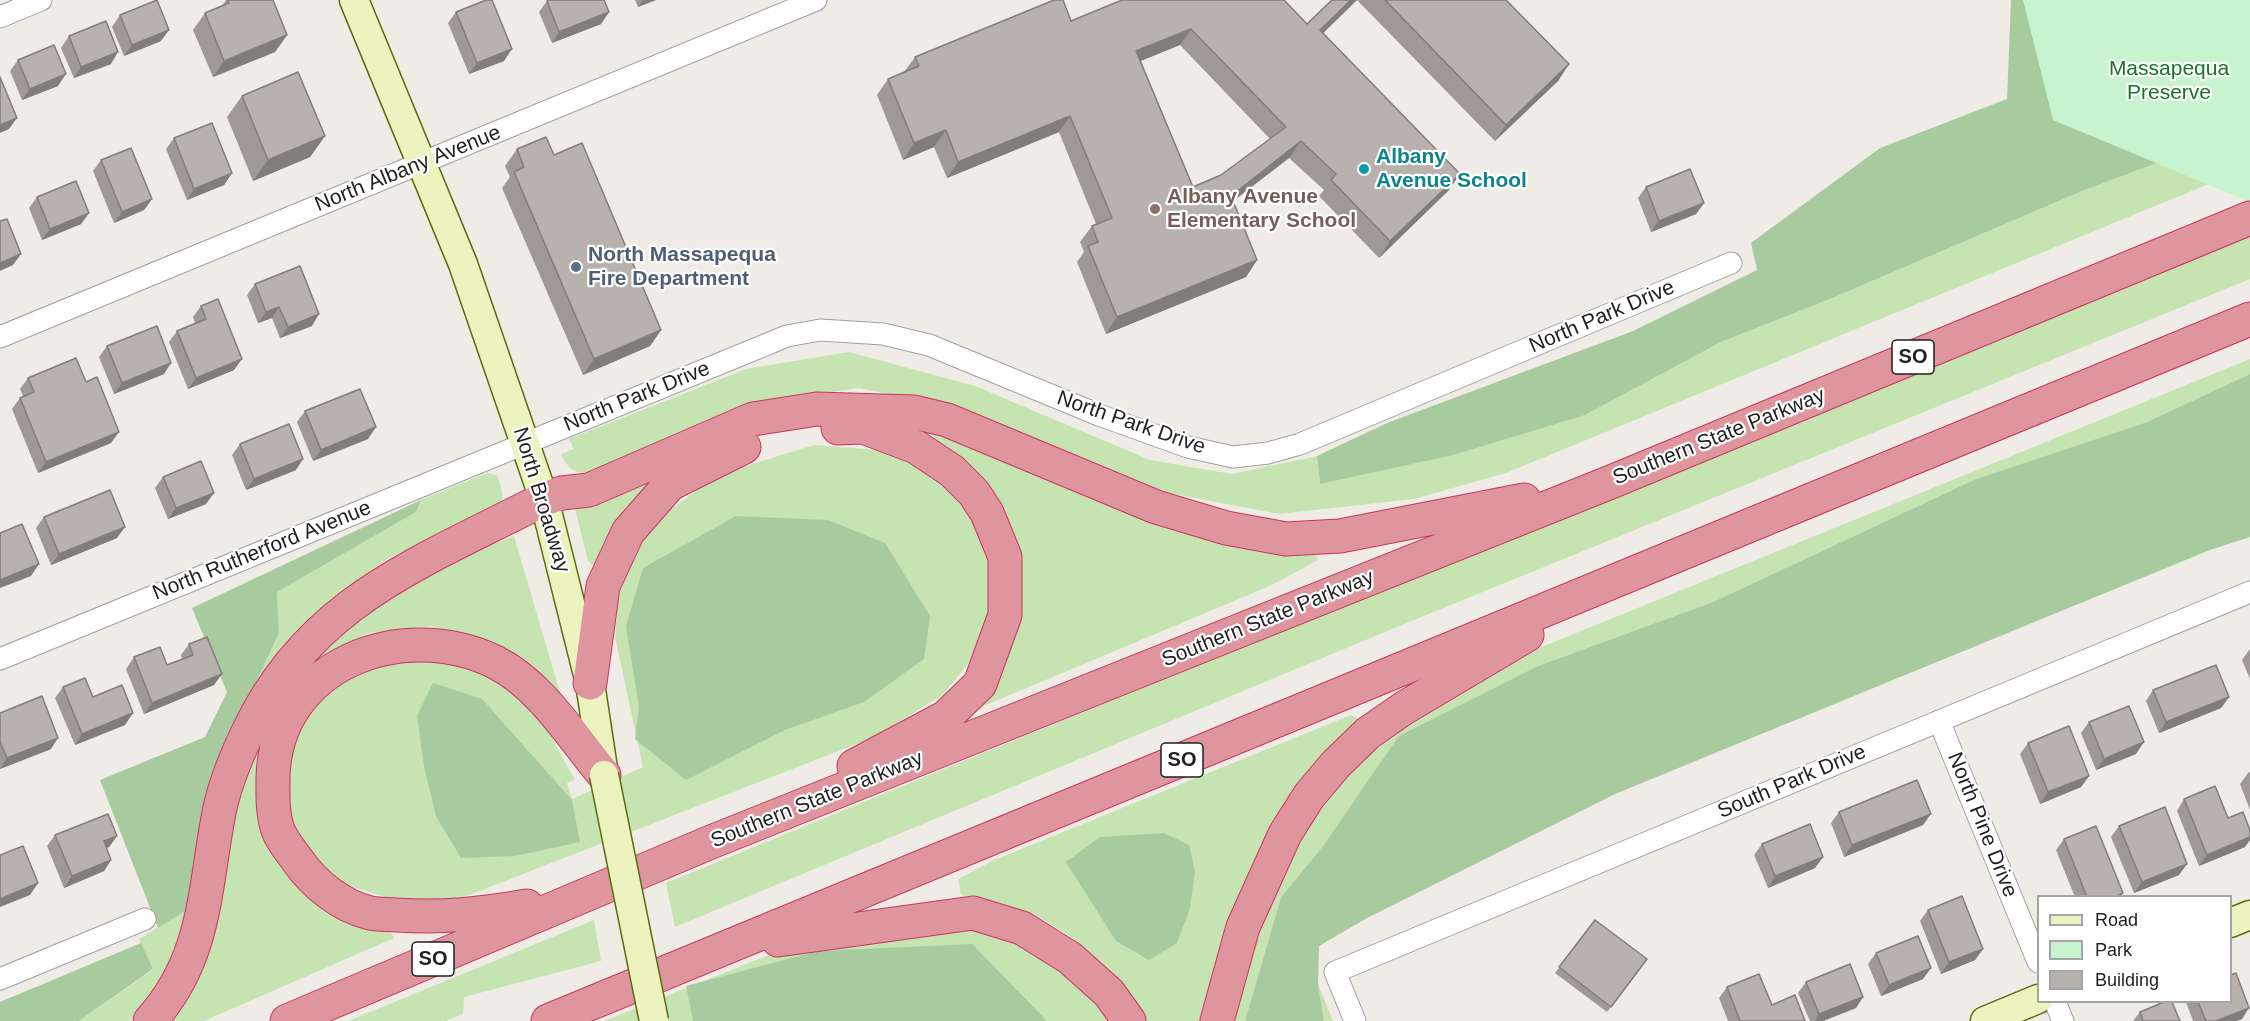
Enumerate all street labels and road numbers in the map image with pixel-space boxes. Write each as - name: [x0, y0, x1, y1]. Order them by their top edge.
- street label: North Albany Avenue: [311, 120, 505, 218]
- street label: North Park Drive: [1526, 275, 1678, 359]
- road number: SO: [1892, 340, 1934, 374]
- street label: North Park Drive: [560, 356, 714, 438]
- street label: Southern State Parkway: [1609, 383, 1829, 491]
- street label: North Park Drive: [1054, 386, 1208, 460]
- street label: North Broadway: [507, 424, 575, 576]
- street label: North Rutherford Avenue: [149, 496, 375, 606]
- street label: Southern State Parkway: [1158, 565, 1378, 673]
- street label: South Park Drive: [1714, 739, 1870, 825]
- road number: SO: [1161, 743, 1203, 777]
- street label: Southern State Parkway: [707, 746, 927, 854]
- street label: North Pine Drive: [1941, 749, 2023, 901]
- road number: SO: [412, 942, 454, 976]

